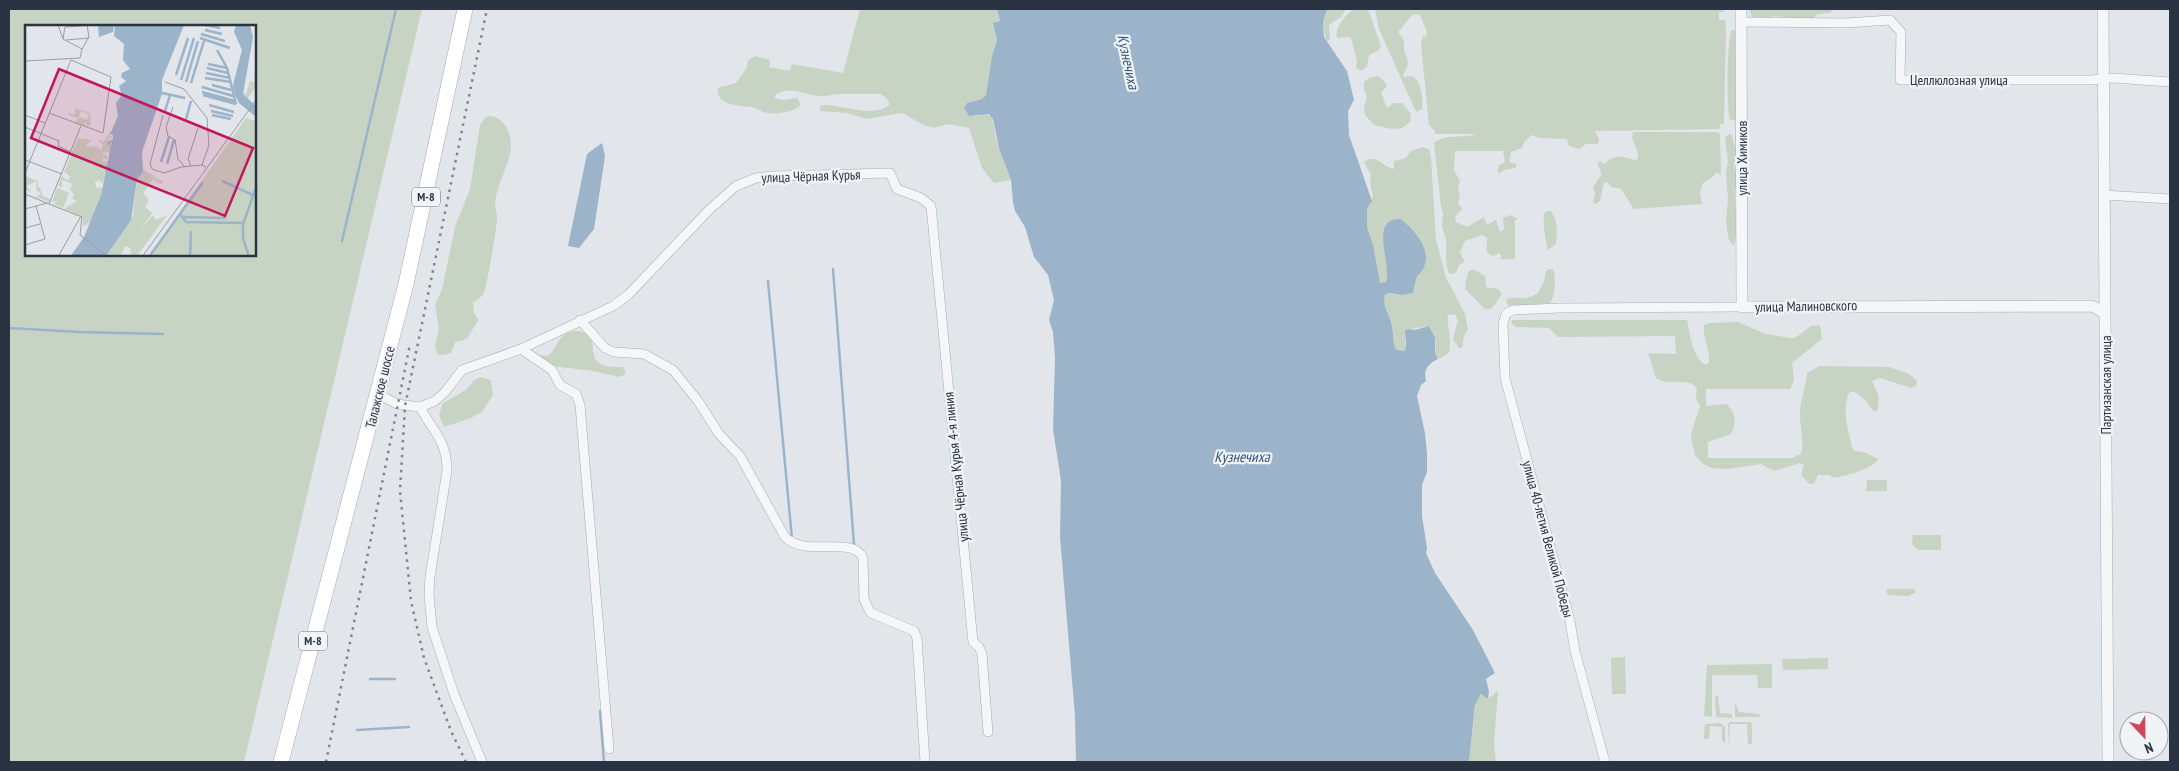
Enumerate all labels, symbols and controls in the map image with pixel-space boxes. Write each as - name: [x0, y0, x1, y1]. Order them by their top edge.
- inset map: [25, 25, 256, 256]
- water label: Кузнечиха: [1113, 33, 1144, 92]
- street label: Целлюлозная улица: [1910, 71, 2008, 89]
- street label: улица Химиков: [1733, 120, 1751, 196]
- street label: улица Чёрная Курья: [761, 165, 861, 187]
- road number: М-8: [412, 188, 440, 206]
- street label: улица Малиновского: [1755, 296, 1857, 316]
- street label: Партизанская улица: [2097, 335, 2115, 435]
- street label: Талажское шоссе: [361, 344, 399, 430]
- street label: улица Чёрная Курья 4-я линия: [939, 391, 973, 543]
- water label: Кузнечиха: [1214, 447, 1271, 466]
- street label: улица 40-летия Великой Победы: [1518, 459, 1578, 619]
- road number: М-8: [299, 631, 327, 650]
- north arrow: [2119, 711, 2169, 761]
- text: N: [2142, 738, 2156, 758]

